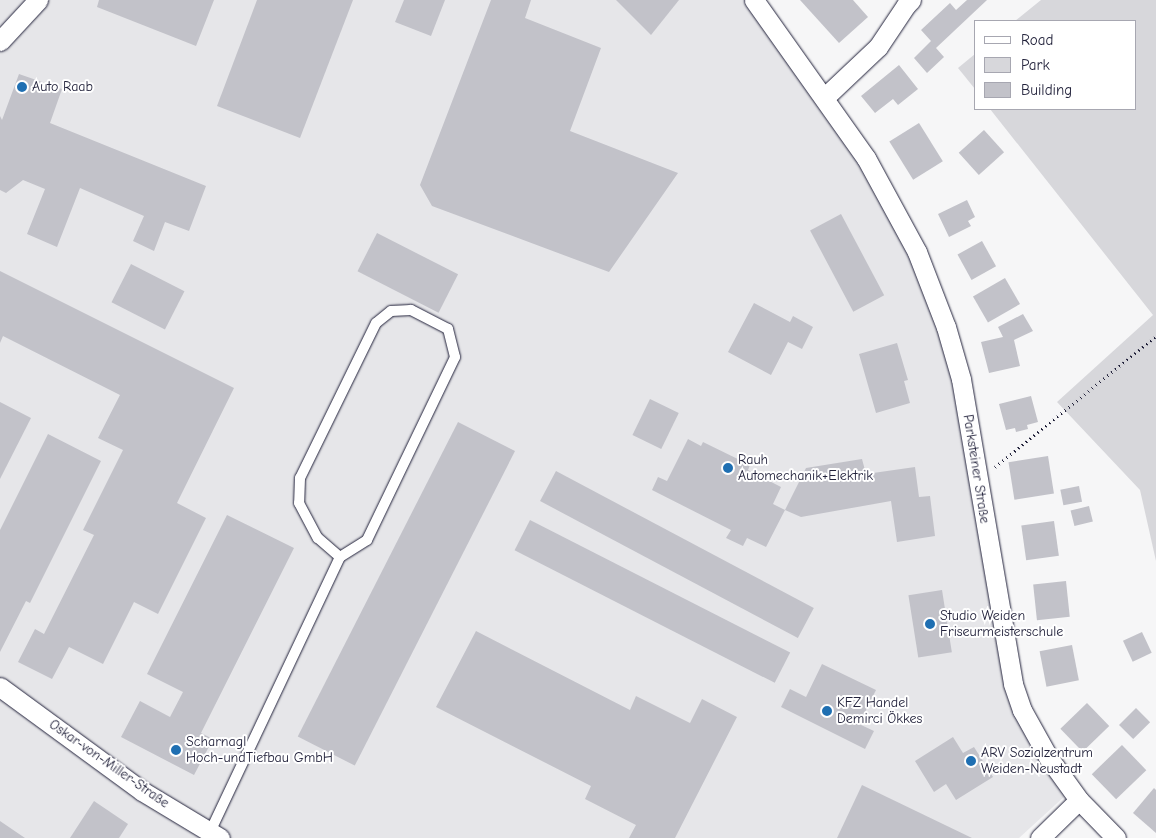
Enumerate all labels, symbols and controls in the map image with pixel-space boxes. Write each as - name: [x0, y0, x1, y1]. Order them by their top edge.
- legend: [974, 20, 1136, 110]
- text: Road: [1021, 31, 1053, 49]
- text: Park: [1021, 56, 1050, 74]
- place label: Auto Raab: [32, 79, 93, 95]
- marker: Auto Raab: [16, 81, 28, 93]
- text: Building: [1021, 81, 1072, 99]
- street label: Parksteiner Straße: [959, 413, 993, 525]
- place label: Rauh Automechanik+Elektrik: [738, 452, 873, 484]
- marker: Rauh Automechanik+Elektrik: [722, 462, 734, 474]
- place label: Studio Weiden Friseurmeisterschule: [940, 608, 1063, 640]
- marker: Studio Weiden Friseurmeisterschule: [924, 618, 936, 630]
- place label: KFZ Handel Demirci Ökkes: [837, 695, 922, 728]
- marker: KFZ Handel Demirci Ökkes: [821, 705, 833, 717]
- street label: Oskar-von-Miller-Straße: [46, 716, 172, 812]
- place label: Scharnagl Hoch-undTiefbau GmbH: [186, 734, 333, 766]
- marker: Scharnagl Hoch-undTiefbau GmbH: [170, 744, 182, 756]
- place label: ARV Sozialzentrum Weiden-Neustadt: [981, 745, 1093, 778]
- marker: ARV Sozialzentrum Weiden-Neustadt: [965, 755, 977, 767]

